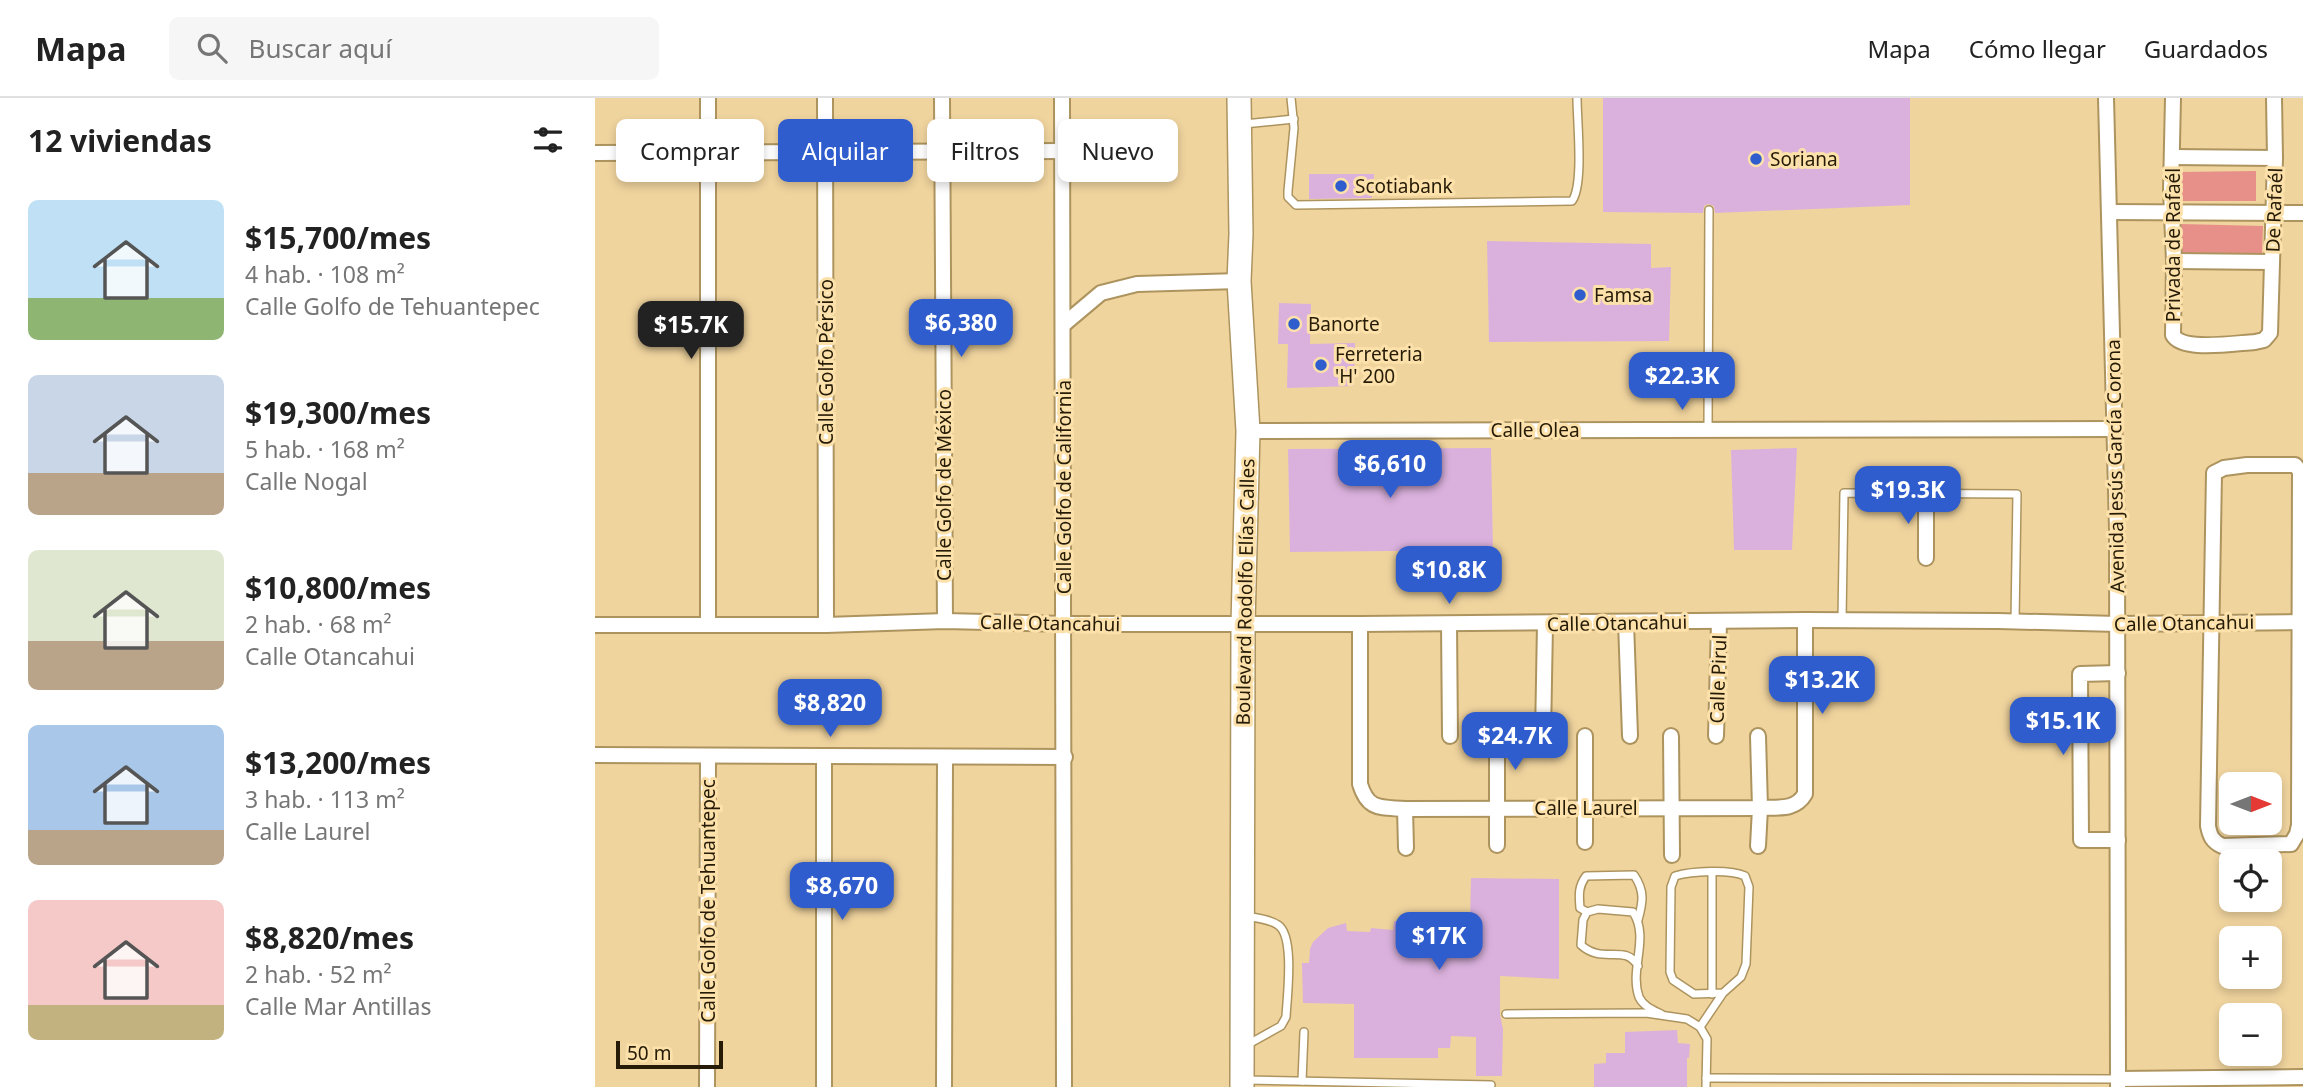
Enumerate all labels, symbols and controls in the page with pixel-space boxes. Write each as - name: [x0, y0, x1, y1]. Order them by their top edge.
- search box: [169, 17, 659, 80]
- text: Mapa: [35, 26, 127, 71]
- icon: search: [193, 29, 231, 67]
- text: Buscar aquí: [249, 30, 392, 66]
- text: Mapa: [1867, 32, 1931, 65]
- text: Cómo llegar: [1969, 32, 2106, 65]
- text: Guardados: [2144, 32, 2268, 65]
- chip: Comprar: [616, 119, 764, 182]
- chip: Alquilar: [778, 119, 913, 182]
- chip: Filtros: [927, 119, 1044, 182]
- chip: Nuevo: [1058, 119, 1178, 182]
- text: 12 viviendas: [28, 120, 212, 161]
- icon: filters: [529, 121, 567, 159]
- place label: Soriana: [1770, 146, 1838, 172]
- marker: Soriana: [1748, 151, 1764, 167]
- street label: De Rafaél: [2260, 167, 2288, 253]
- street label: Privada de Rafaél: [2160, 168, 2186, 322]
- place label: Scotiabank: [1355, 173, 1453, 199]
- marker: Scotiabank: [1333, 178, 1349, 194]
- text: $15,700/mes: [245, 217, 431, 258]
- icon: home: [84, 228, 168, 312]
- text: 4 hab. · 108 m²: [245, 258, 405, 290]
- street label: Calle Golfo Pérsico: [813, 279, 839, 445]
- place label: Famsa: [1594, 282, 1652, 308]
- marker: Famsa: [1572, 287, 1588, 303]
- text: Calle Golfo de Tehuantepec: [245, 290, 540, 322]
- pin: $6,380: [904, 300, 1018, 359]
- pin: $15.7K: [634, 302, 748, 361]
- text: $6,380: [925, 306, 997, 338]
- text: $15.7K: [654, 308, 728, 340]
- place label: Banorte: [1308, 311, 1380, 337]
- marker: Banorte: [1286, 316, 1302, 332]
- street label: Avenida Jesús García Corona: [2100, 339, 2130, 593]
- place label: Ferreteria 'H' 200: [1335, 341, 1423, 389]
- pin: $22.3K: [1625, 352, 1739, 412]
- marker: Ferreteria 'H' 200: [1313, 357, 1329, 373]
- text: $22.3K: [1645, 359, 1719, 391]
- street label: Calle Golfo de California: [1051, 380, 1077, 594]
- street label: Calle Golfo de México: [931, 389, 957, 581]
- text: $19,300/mes: [245, 392, 431, 433]
- icon: home: [84, 403, 168, 487]
- street label: Calle Olea: [1490, 417, 1580, 443]
- text: 5 hab. · 168 m²: [245, 433, 405, 465]
- pin: $6,610: [1333, 440, 1447, 500]
- text: $6,610: [1354, 447, 1426, 479]
- street label: Boulevard Rodolfo Elías Calles: [1230, 458, 1260, 726]
- text: Calle Nogal: [245, 465, 368, 497]
- pin: $19.3K: [1851, 466, 1965, 526]
- text: $19.3K: [1871, 473, 1945, 505]
- pin: $10.8K: [1392, 546, 1506, 606]
- text: $10.8K: [1412, 553, 1486, 585]
- text: $10,800/mes: [245, 567, 431, 608]
- icon: home: [84, 578, 168, 662]
- text: 2 hab. · 68 m²: [245, 608, 392, 640]
- street label: Calle Otancahui: [980, 609, 1120, 637]
- street label: Calle Otancahui: [1547, 609, 1687, 637]
- street label: Calle Otancahui: [2114, 609, 2254, 637]
- street label: Calle Pirul: [1703, 634, 1733, 724]
- text: Calle Otancahui: [245, 640, 415, 672]
- pin: $13.2K: [1765, 656, 1879, 716]
- text: $13.2K: [1785, 663, 1859, 695]
- pin: $8,820: [773, 680, 887, 739]
- text: $8,820: [794, 686, 866, 718]
- pin: $15.1K: [2006, 698, 2120, 757]
- text: $15.1K: [2026, 704, 2100, 736]
- pin: $24.7K: [1458, 712, 1572, 772]
- text: $24.7K: [1478, 719, 1552, 751]
- text: $13,200/mes: [245, 742, 431, 783]
- icon: home: [84, 753, 168, 837]
- north arrow: [2219, 772, 2282, 835]
- map controls: [2219, 772, 2282, 1066]
- street label: Calle Golfo de Tehuantepec: [695, 779, 721, 1023]
- text: 3 hab. · 113 m²: [245, 783, 405, 815]
- street label: Calle Laurel: [1534, 795, 1638, 821]
- text: Calle Laurel: [245, 815, 370, 847]
- button: locate: [2219, 849, 2282, 912]
- pin: $8,670: [785, 862, 899, 922]
- text: $8,670: [806, 869, 878, 901]
- pin: $17K: [1398, 912, 1480, 972]
- text: $8,820/mes: [245, 917, 414, 958]
- text: $17K: [1412, 919, 1466, 951]
- button: +: [2219, 926, 2282, 989]
- icon: home: [84, 928, 168, 1012]
- text: 2 hab. · 52 m²: [245, 958, 392, 990]
- text: Calle Mar Antillas: [245, 990, 431, 1022]
- button: −: [2219, 1003, 2282, 1066]
- scale bar: [616, 1038, 723, 1070]
- text: 50 m: [627, 1040, 671, 1066]

